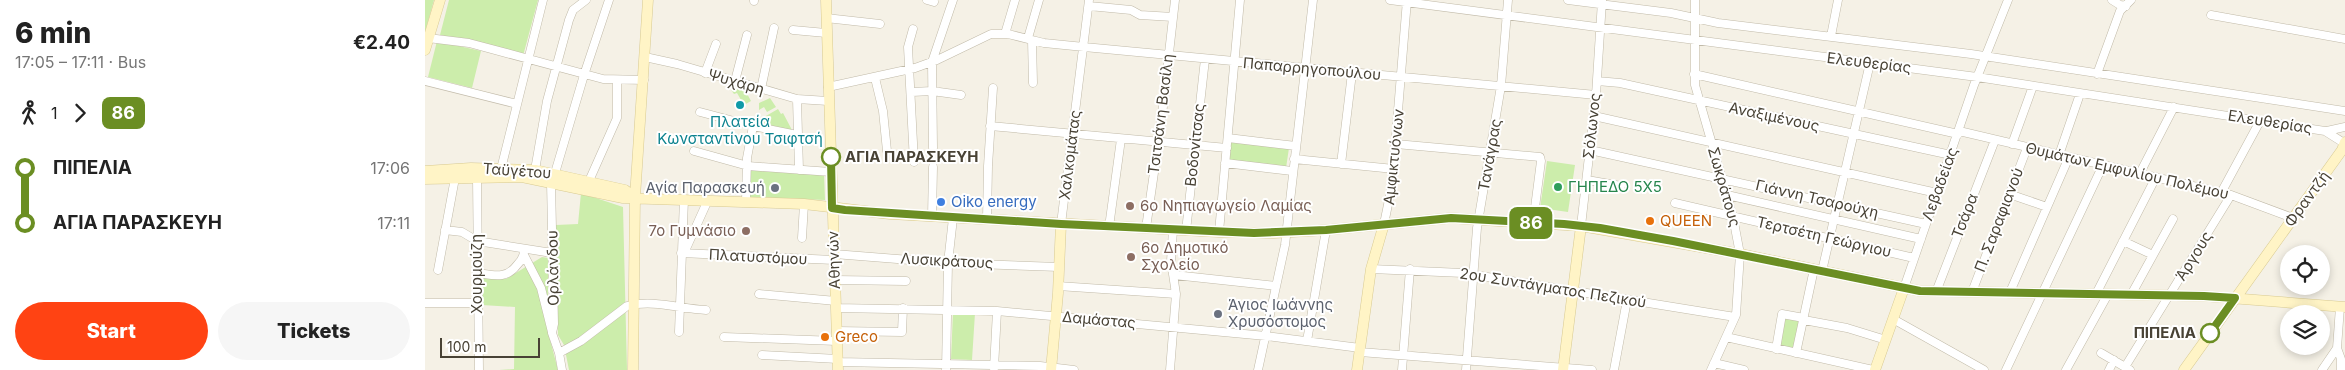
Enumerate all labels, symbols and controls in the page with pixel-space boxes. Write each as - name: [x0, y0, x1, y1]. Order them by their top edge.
- text: 6 min: [15, 16, 91, 50]
- text: €2.40: [353, 31, 410, 54]
- street label: Ελευθερίας: [1826, 48, 1912, 77]
- text: 17:05 – 17:11 · Bus: [15, 52, 146, 72]
- street label: Τσιτσάνη Βασίλη: [1144, 52, 1177, 175]
- street label: Παπαρρηγοπούλου: [1242, 53, 1382, 84]
- street label: Ψυχάρη: [706, 64, 767, 99]
- street label: Σόλωνος: [1579, 92, 1604, 160]
- street label: Αναξιμένους: [1727, 98, 1821, 135]
- icon: walk: [15, 99, 43, 127]
- icon: forward: [66, 99, 94, 127]
- marker: Πλατεία Κωνσταντίνου Τσιφτσή: [734, 99, 746, 111]
- text: 86: [112, 102, 135, 123]
- street label: Βοδονίτσας: [1181, 102, 1208, 187]
- text: 1: [51, 103, 58, 123]
- street label: Ελευθερίας: [2227, 105, 2313, 138]
- street label: Αμφικτυόνων: [1379, 108, 1408, 206]
- street label: Χαλκομάτας: [1055, 109, 1084, 201]
- place label: Πλατεία Κωνσταντίνου Τσιφτσή: [657, 112, 823, 148]
- street label: Τανάγρας: [1474, 117, 1505, 193]
- street label: Θυμάτων Εμφυλίου Πολέμου: [2024, 138, 2231, 203]
- street label: Σωκράτους: [1704, 145, 1745, 229]
- street label: Λεβαδείας: [1917, 145, 1962, 223]
- marker: ΑΓΙΑ ΠΑΡΑΣΚΕΥΗ: [821, 147, 841, 167]
- place label: ΑΓΙΑ ΠΑΡΑΣΚΕΥΗ: [845, 147, 978, 166]
- text: ΠΙΠΕΛΙΑ: [53, 156, 132, 179]
- text: 17:06: [370, 158, 410, 178]
- street label: Ταϋγέτου: [482, 159, 552, 182]
- street label: Π. Σαραφιανού: [1970, 165, 2027, 275]
- street label: Φραντζή: [2280, 167, 2333, 231]
- street label: Γιάννη Τσαρούχη: [1754, 175, 1880, 222]
- place label: ΓΗΠΕΔΟ 5X5: [1568, 177, 1662, 196]
- place label: Αγία Παρασκευή: [645, 178, 765, 197]
- marker: ΓΗΠΕΔΟ 5X5: [1552, 181, 1564, 193]
- marker: Αγία Παρασκευή: [769, 182, 781, 194]
- street label: Τσάρα: [1947, 191, 1982, 241]
- place label: Oiko energy: [951, 192, 1037, 211]
- marker: Oiko energy: [935, 196, 947, 208]
- place label: 6ο Νηπιαγωγείο Λαμίας: [1140, 196, 1312, 215]
- marker: 6ο Νηπιαγωγείο Λαμίας: [1124, 200, 1136, 212]
- line badge: 86: [1509, 207, 1553, 239]
- text: ΑΓΙΑ ΠΑΡΑΣΚΕΥΗ: [53, 211, 222, 234]
- place label: QUEEN: [1660, 211, 1712, 230]
- text: 86: [1519, 212, 1543, 233]
- street label: Τερτσέτη Γεώργιου: [1755, 212, 1893, 261]
- text: 17:11: [377, 213, 410, 233]
- marker: QUEEN: [1644, 215, 1656, 227]
- place label: 7ο Γυμνάσιο: [649, 221, 736, 240]
- marker: 7ο Γυμνάσιο: [740, 225, 752, 237]
- street label: Άργους: [2171, 228, 2216, 284]
- street label: Ορλάνδου: [542, 230, 563, 306]
- street label: Αθηνών: [823, 230, 844, 289]
- street label: Χουρμούζη: [467, 234, 486, 314]
- place label: 6ο Δημοτικό Σχολείο: [1141, 238, 1228, 274]
- street label: Πλατυστόμου: [708, 244, 808, 269]
- map controls: [2280, 245, 2330, 355]
- button: locate: [2280, 245, 2330, 295]
- street label: Λυσικράτους: [900, 249, 994, 272]
- marker: 6ο Δημοτικό Σχολείο: [1125, 251, 1137, 263]
- street label: 2ου Συντάγματος Πεζικού: [1458, 263, 1648, 312]
- place label: Άγιος Ιωάννης Χρυσόστομος: [1228, 295, 1333, 331]
- button: Start: [15, 302, 208, 360]
- button: Tickets: [218, 302, 410, 360]
- button: layers: [2280, 305, 2330, 355]
- street label: Δαμάστας: [1061, 307, 1137, 332]
- marker: Άγιος Ιωάννης Χρυσόστομος: [1212, 308, 1224, 320]
- place label: ΠΙΠΕΛΙΑ: [2134, 323, 2196, 342]
- marker: ΠΙΠΕΛΙΑ: [2200, 323, 2220, 343]
- place label: Greco: [835, 327, 878, 346]
- marker: Greco: [819, 331, 831, 343]
- scale bar: [440, 335, 540, 358]
- text: 100 m: [447, 338, 487, 355]

